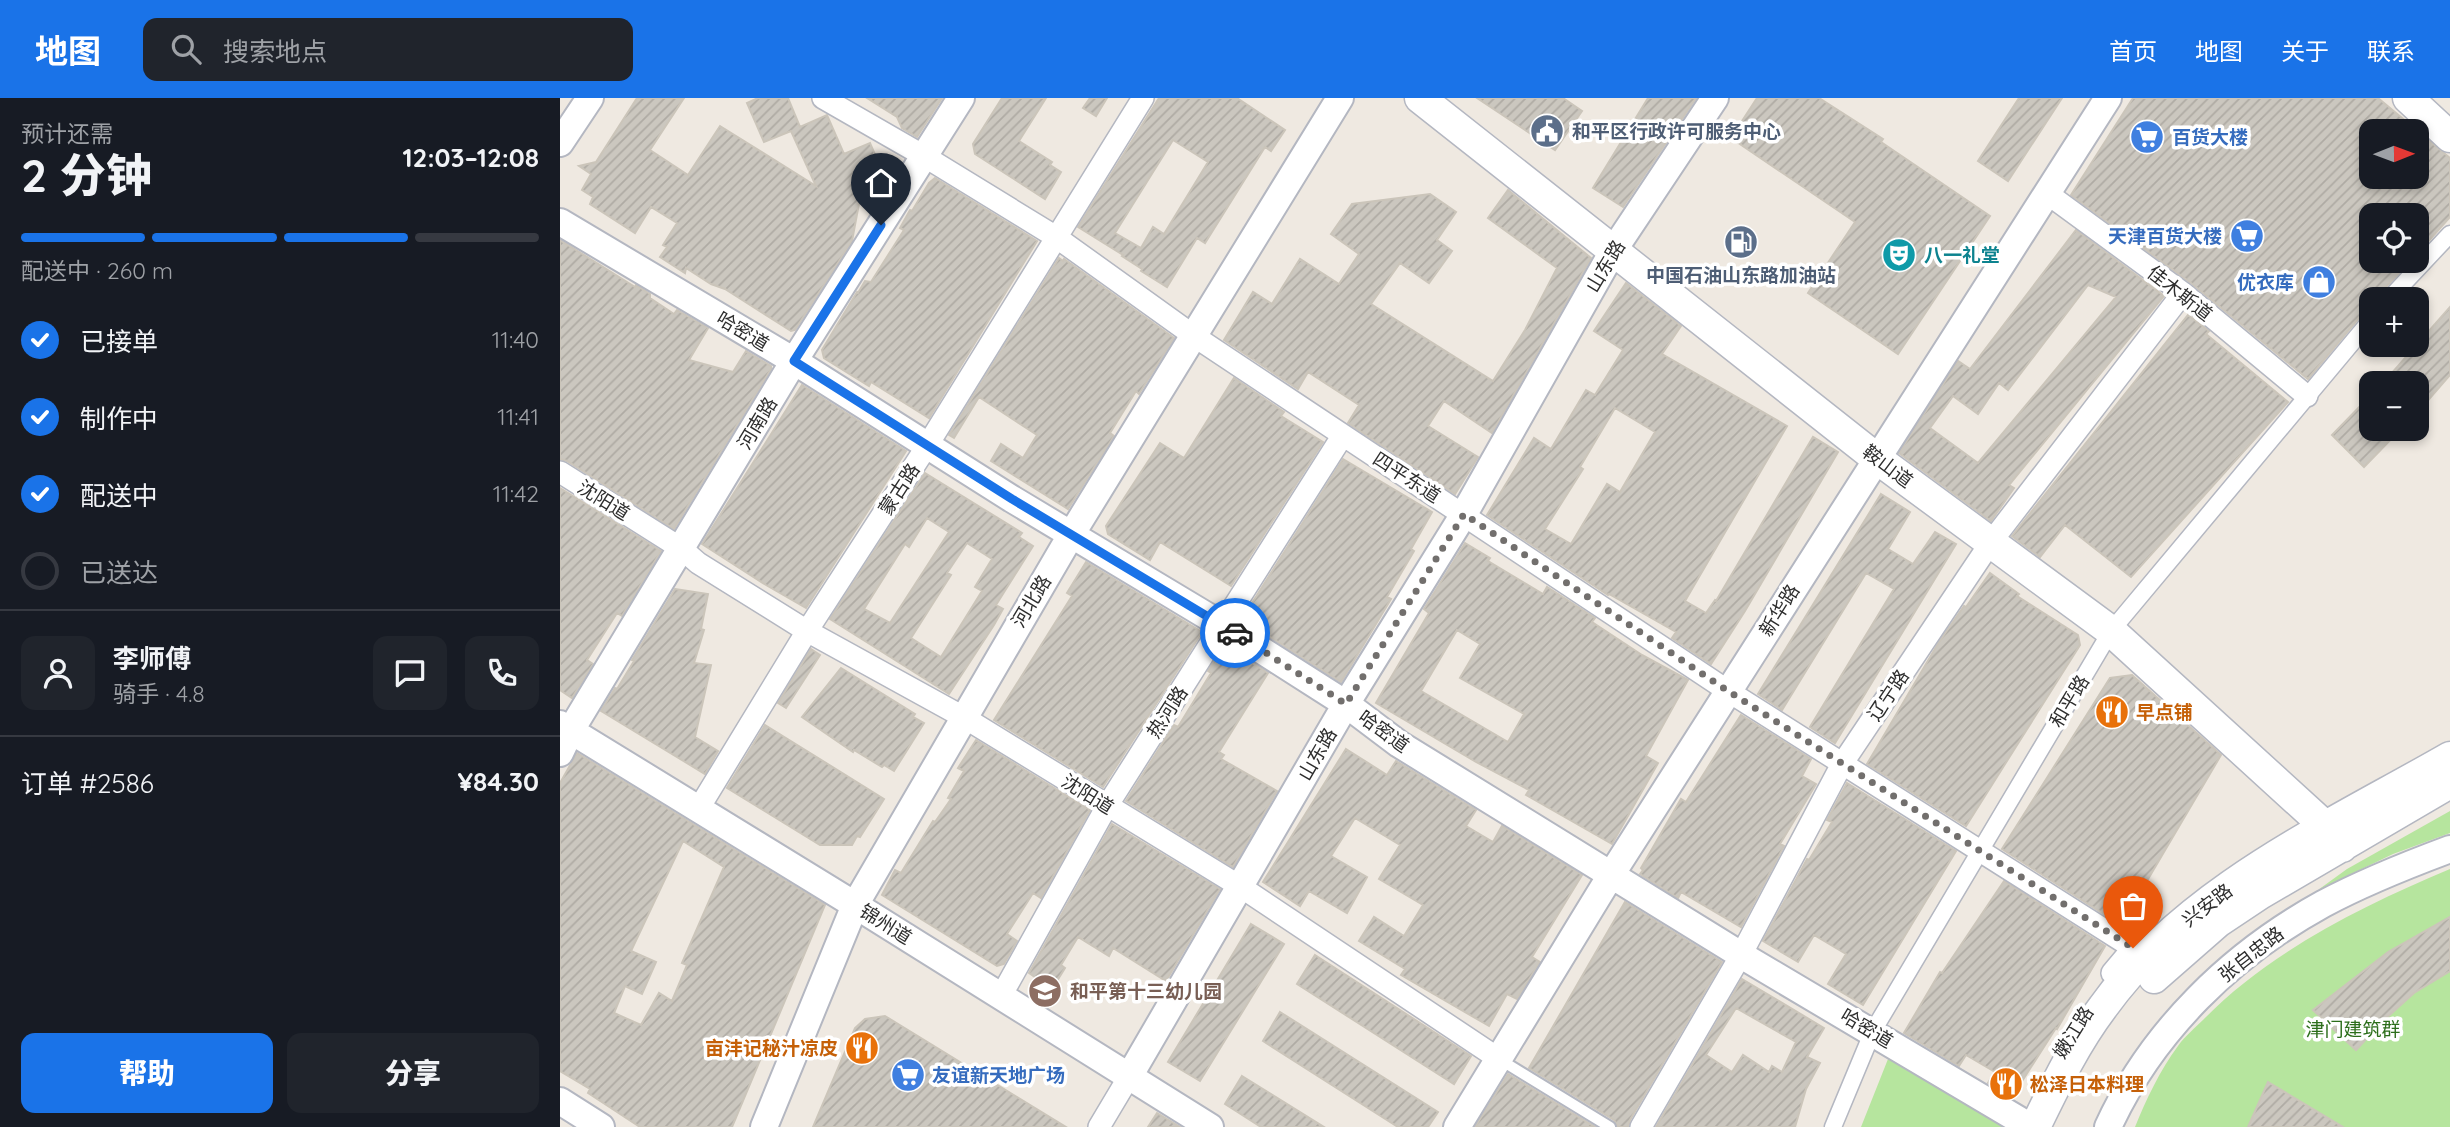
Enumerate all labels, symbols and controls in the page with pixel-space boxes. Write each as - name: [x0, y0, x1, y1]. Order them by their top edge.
- search box: [143, 18, 633, 81]
- text: 地图: [35, 30, 101, 71]
- icon: search: [167, 30, 205, 68]
- text: 搜索地点: [223, 35, 327, 68]
- text: 首页: [2109, 36, 2157, 66]
- text: 地图: [2195, 36, 2243, 66]
- text: 关于: [2281, 36, 2329, 66]
- text: 联系: [2367, 36, 2415, 66]
- public building icon: 和平区行政许可服务中心: [1528, 112, 1566, 150]
- supermarket icon: 百货大楼: [2128, 118, 2166, 156]
- text: 预计还需: [21, 119, 113, 148]
- place label: 和平区行政许可服务中心: [1572, 119, 1781, 143]
- north arrow: [2359, 119, 2429, 189]
- map controls: [2359, 119, 2429, 441]
- place label: 百货大楼: [2172, 125, 2248, 149]
- text: 12:03–12:08: [402, 141, 539, 174]
- text: 2 分钟: [21, 146, 152, 204]
- pin: [851, 153, 911, 225]
- icon: home: [862, 164, 900, 202]
- button: locate: [2359, 203, 2429, 273]
- supermarket icon: 天津百货大楼: [2228, 217, 2266, 255]
- fuel station icon: 中国石油山东路加油站: [1722, 223, 1760, 261]
- place label: 天津百货大楼: [2108, 224, 2222, 248]
- street label: 山东路: [1580, 235, 1630, 297]
- theatre icon: 八一礼堂: [1880, 236, 1918, 274]
- place label: 八一礼堂: [1924, 243, 2000, 267]
- text: 配送中 · 260 m: [21, 256, 173, 285]
- street label: 佳木斯道: [2143, 260, 2217, 326]
- place label: 中国石油山东路加油站: [1646, 263, 1836, 287]
- shop icon: 优衣库: [2300, 263, 2338, 301]
- place label: 优衣库: [2237, 270, 2294, 294]
- button: +: [2359, 287, 2429, 357]
- street label: 哈密道: [712, 306, 774, 356]
- icon: check: [21, 321, 59, 359]
- text: 已接单: [80, 325, 158, 358]
- text: 11:40: [492, 325, 539, 354]
- button: −: [2359, 371, 2429, 441]
- street label: 河南路: [732, 392, 782, 454]
- icon: check: [21, 398, 59, 436]
- text: 制作中: [80, 402, 158, 435]
- text: 11:41: [497, 402, 539, 431]
- street label: 鞍山道: [1858, 439, 1918, 493]
- street label: 四平东道: [1369, 446, 1445, 508]
- street label: 蒙古路: [873, 459, 925, 519]
- icon: check: [21, 475, 59, 513]
- street label: 沈阳道: [573, 475, 635, 525]
- text: 配送中: [80, 479, 158, 512]
- text: 11:42: [493, 479, 539, 508]
- text: 已送达: [80, 556, 158, 589]
- street label: 河北路: [1006, 570, 1056, 632]
- street label: 新华路: [1754, 579, 1804, 641]
- courier: [1200, 598, 1270, 668]
- icon: car: [1216, 614, 1254, 652]
- button: person: [21, 636, 95, 710]
- button: chat: [373, 636, 447, 710]
- button: phone: [465, 636, 539, 710]
- text: 李师傅: [113, 642, 191, 675]
- street label: 辽宁路: [1862, 665, 1914, 725]
- street label: 和平路: [2044, 670, 2094, 732]
- text: 骑手 · 4.8: [113, 679, 205, 708]
- street label: 热河路: [1141, 682, 1193, 742]
- restaurant icon: 早点铺: [2093, 693, 2131, 731]
- place label: 早点铺: [2136, 700, 2193, 724]
- street label: 哈密道: [1354, 705, 1414, 757]
- street label: 山东路: [1292, 723, 1342, 785]
- text: ¥84.30: [458, 765, 539, 798]
- text: 订单 #2586: [21, 767, 154, 800]
- street label: 沈阳道: [1057, 769, 1119, 819]
- pin: [2103, 876, 2163, 948]
- street label: 兴安路: [2177, 878, 2237, 932]
- icon: bag: [2114, 887, 2152, 925]
- street label: 锦州道: [855, 899, 917, 949]
- street label: 张自忠路: [2214, 921, 2288, 987]
- school or university icon: 和平第十三幼儿园: [1026, 972, 1064, 1010]
- place label: 和平第十三幼儿园: [1070, 979, 1222, 1003]
- street label: 嫩江路: [2048, 1001, 2098, 1063]
- street label: 哈密道: [1836, 1003, 1898, 1053]
- park label: 津门建筑群: [2305, 1017, 2401, 1041]
- restaurant icon: 亩沣记秘汁凉皮: [843, 1029, 881, 1067]
- button: 帮助: [21, 1033, 273, 1113]
- button: 分享: [287, 1033, 539, 1113]
- place label: 亩沣记秘汁凉皮: [705, 1036, 838, 1060]
- supermarket icon: 友谊新天地广场: [889, 1056, 927, 1094]
- place label: 友谊新天地广场: [932, 1063, 1065, 1087]
- restaurant icon: 松泽日本料理: [1987, 1065, 2025, 1103]
- place label: 松泽日本料理: [2030, 1072, 2144, 1096]

